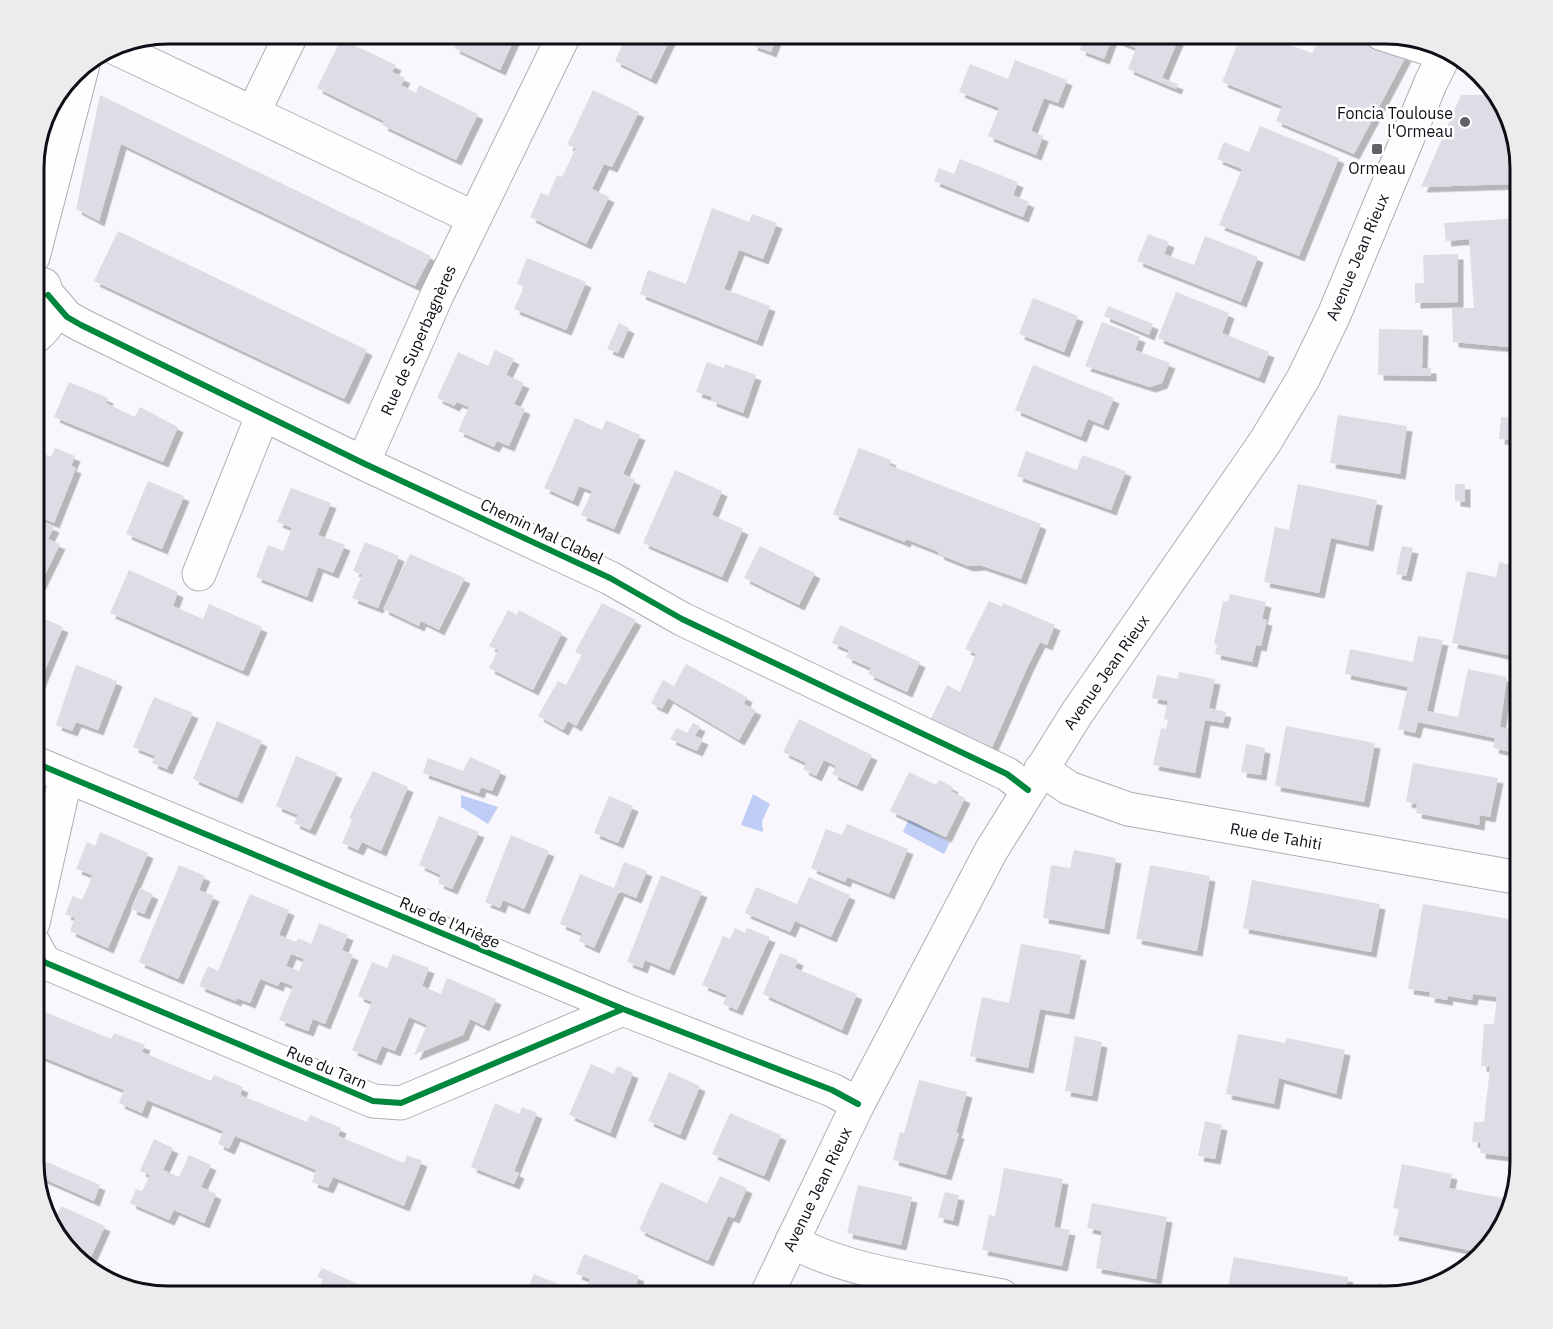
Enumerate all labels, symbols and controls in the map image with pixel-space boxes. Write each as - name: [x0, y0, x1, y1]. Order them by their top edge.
- place label: Foncia Toulouse l'Ormeau: [1337, 103, 1453, 141]
- marker: Foncia Toulouse l'Ormeau: [1458, 115, 1472, 129]
- marker: Ormeau: [1370, 142, 1384, 156]
- place label: Ormeau: [1348, 158, 1406, 178]
- street label: Avenue Jean Rieux: [1321, 191, 1393, 323]
- street label: Rue de Superbagnères: [376, 262, 460, 418]
- street label: Chemin Mal Clabel: [477, 494, 607, 568]
- street label: Avenue Jean Rieux: [1059, 611, 1153, 733]
- street label: Rue de Tahiti: [1228, 818, 1324, 854]
- street label: Rue de l'Ariège: [397, 892, 503, 952]
- street label: Rue du Tarn: [284, 1041, 370, 1093]
- street label: Avenue Jean Rieux: [778, 1124, 856, 1254]

